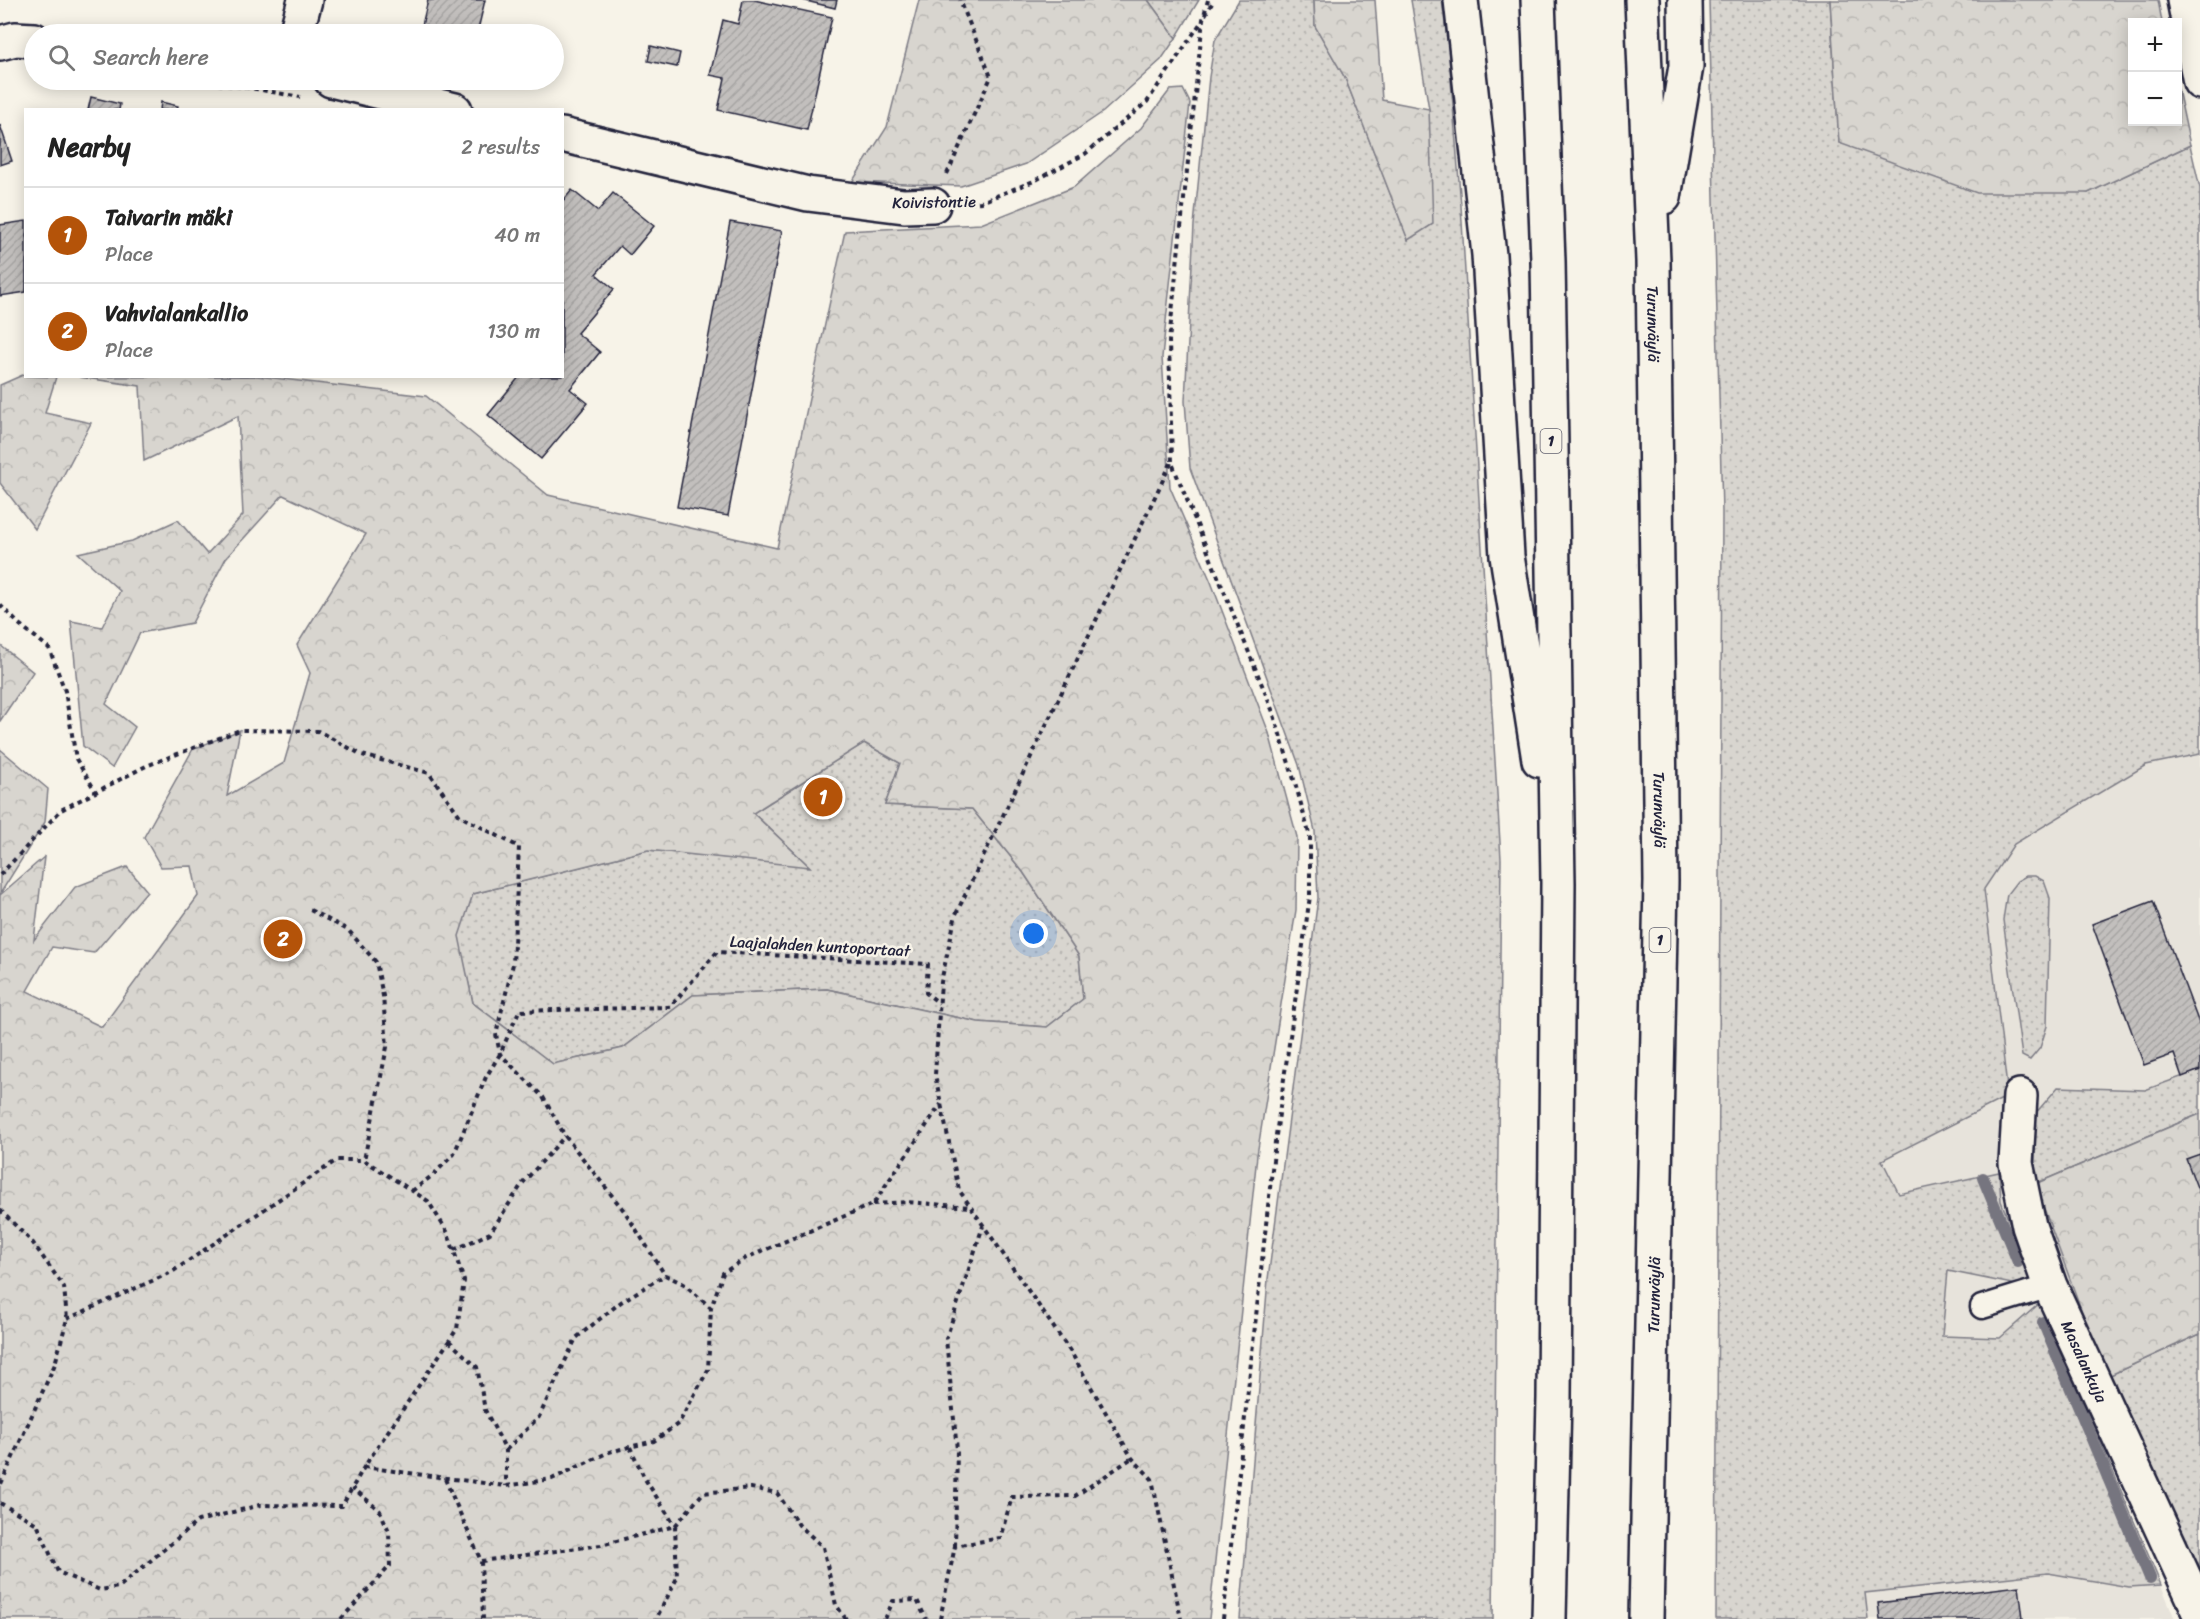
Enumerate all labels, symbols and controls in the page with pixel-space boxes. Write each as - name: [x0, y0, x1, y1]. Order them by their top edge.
- map controls: [2128, 18, 2182, 126]
- button: +: [2128, 18, 2182, 72]
- search box: [24, 24, 564, 90]
- text: Search here: [93, 38, 209, 77]
- icon: search: [45, 41, 78, 74]
- button: −: [2128, 72, 2182, 126]
- text: Nearby: [48, 124, 130, 170]
- text: 2 results: [461, 130, 540, 165]
- street label: Koivistontie: [892, 187, 976, 217]
- text: Taivarin mäki: [105, 198, 232, 237]
- text: 1: [63, 218, 72, 253]
- text: 40 m: [494, 218, 540, 253]
- text: Place: [105, 237, 153, 272]
- street label: Turunväylä: [1639, 285, 1669, 363]
- text: Vahvialankallio: [105, 294, 248, 333]
- text: 2: [62, 314, 73, 349]
- text: 130 m: [487, 314, 540, 349]
- text: Place: [105, 333, 153, 368]
- road number: 1: [1540, 429, 1562, 453]
- street label: Turunväylä: [1645, 771, 1675, 849]
- pin: 1: [804, 774, 842, 820]
- pin: 2: [264, 916, 302, 962]
- your location: [1019, 919, 1048, 948]
- street label: Laajalahden kuntoportaat: [729, 927, 911, 965]
- road number: 1: [1650, 928, 1670, 952]
- street label: Turunväylä: [1639, 1256, 1669, 1333]
- street label: Masalankuja: [2053, 1315, 2117, 1408]

